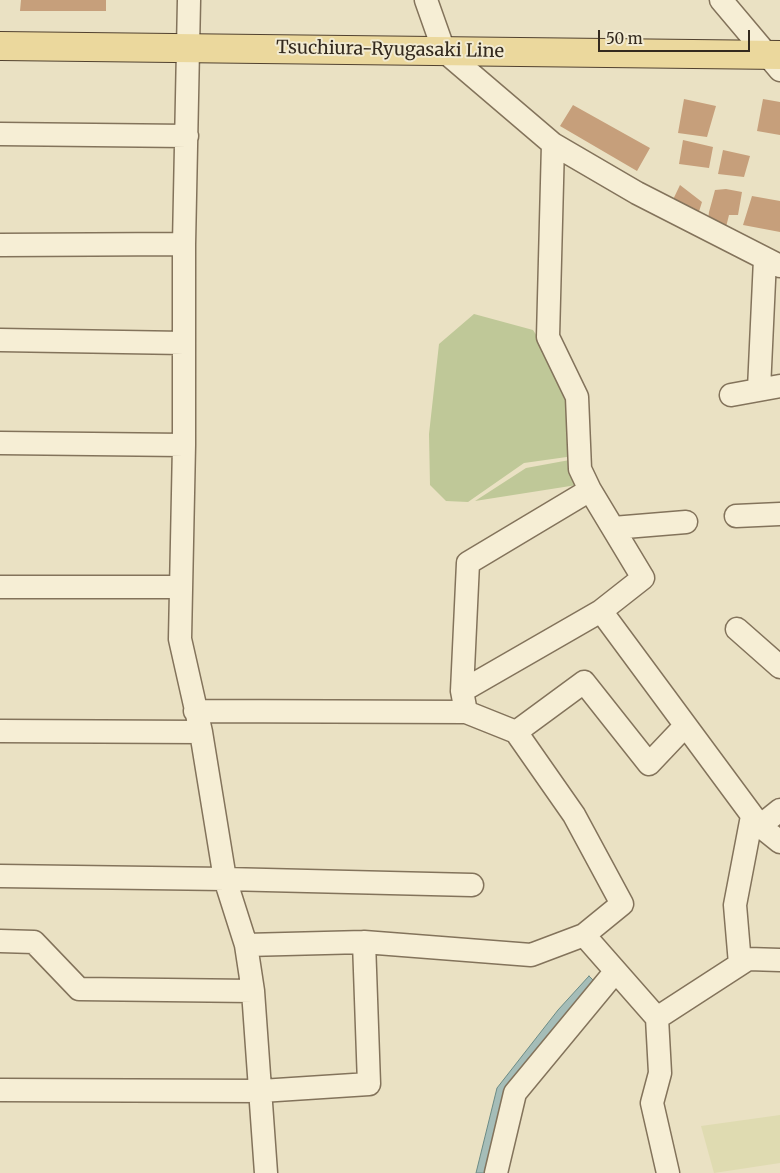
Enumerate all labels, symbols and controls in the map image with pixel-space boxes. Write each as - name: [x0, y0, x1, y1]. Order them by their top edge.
- scale bar: [600, 20, 752, 52]
- text: 50 m: [606, 29, 643, 48]
- street label: Tsuchiura-Ryugasaki Line: [276, 37, 504, 63]

